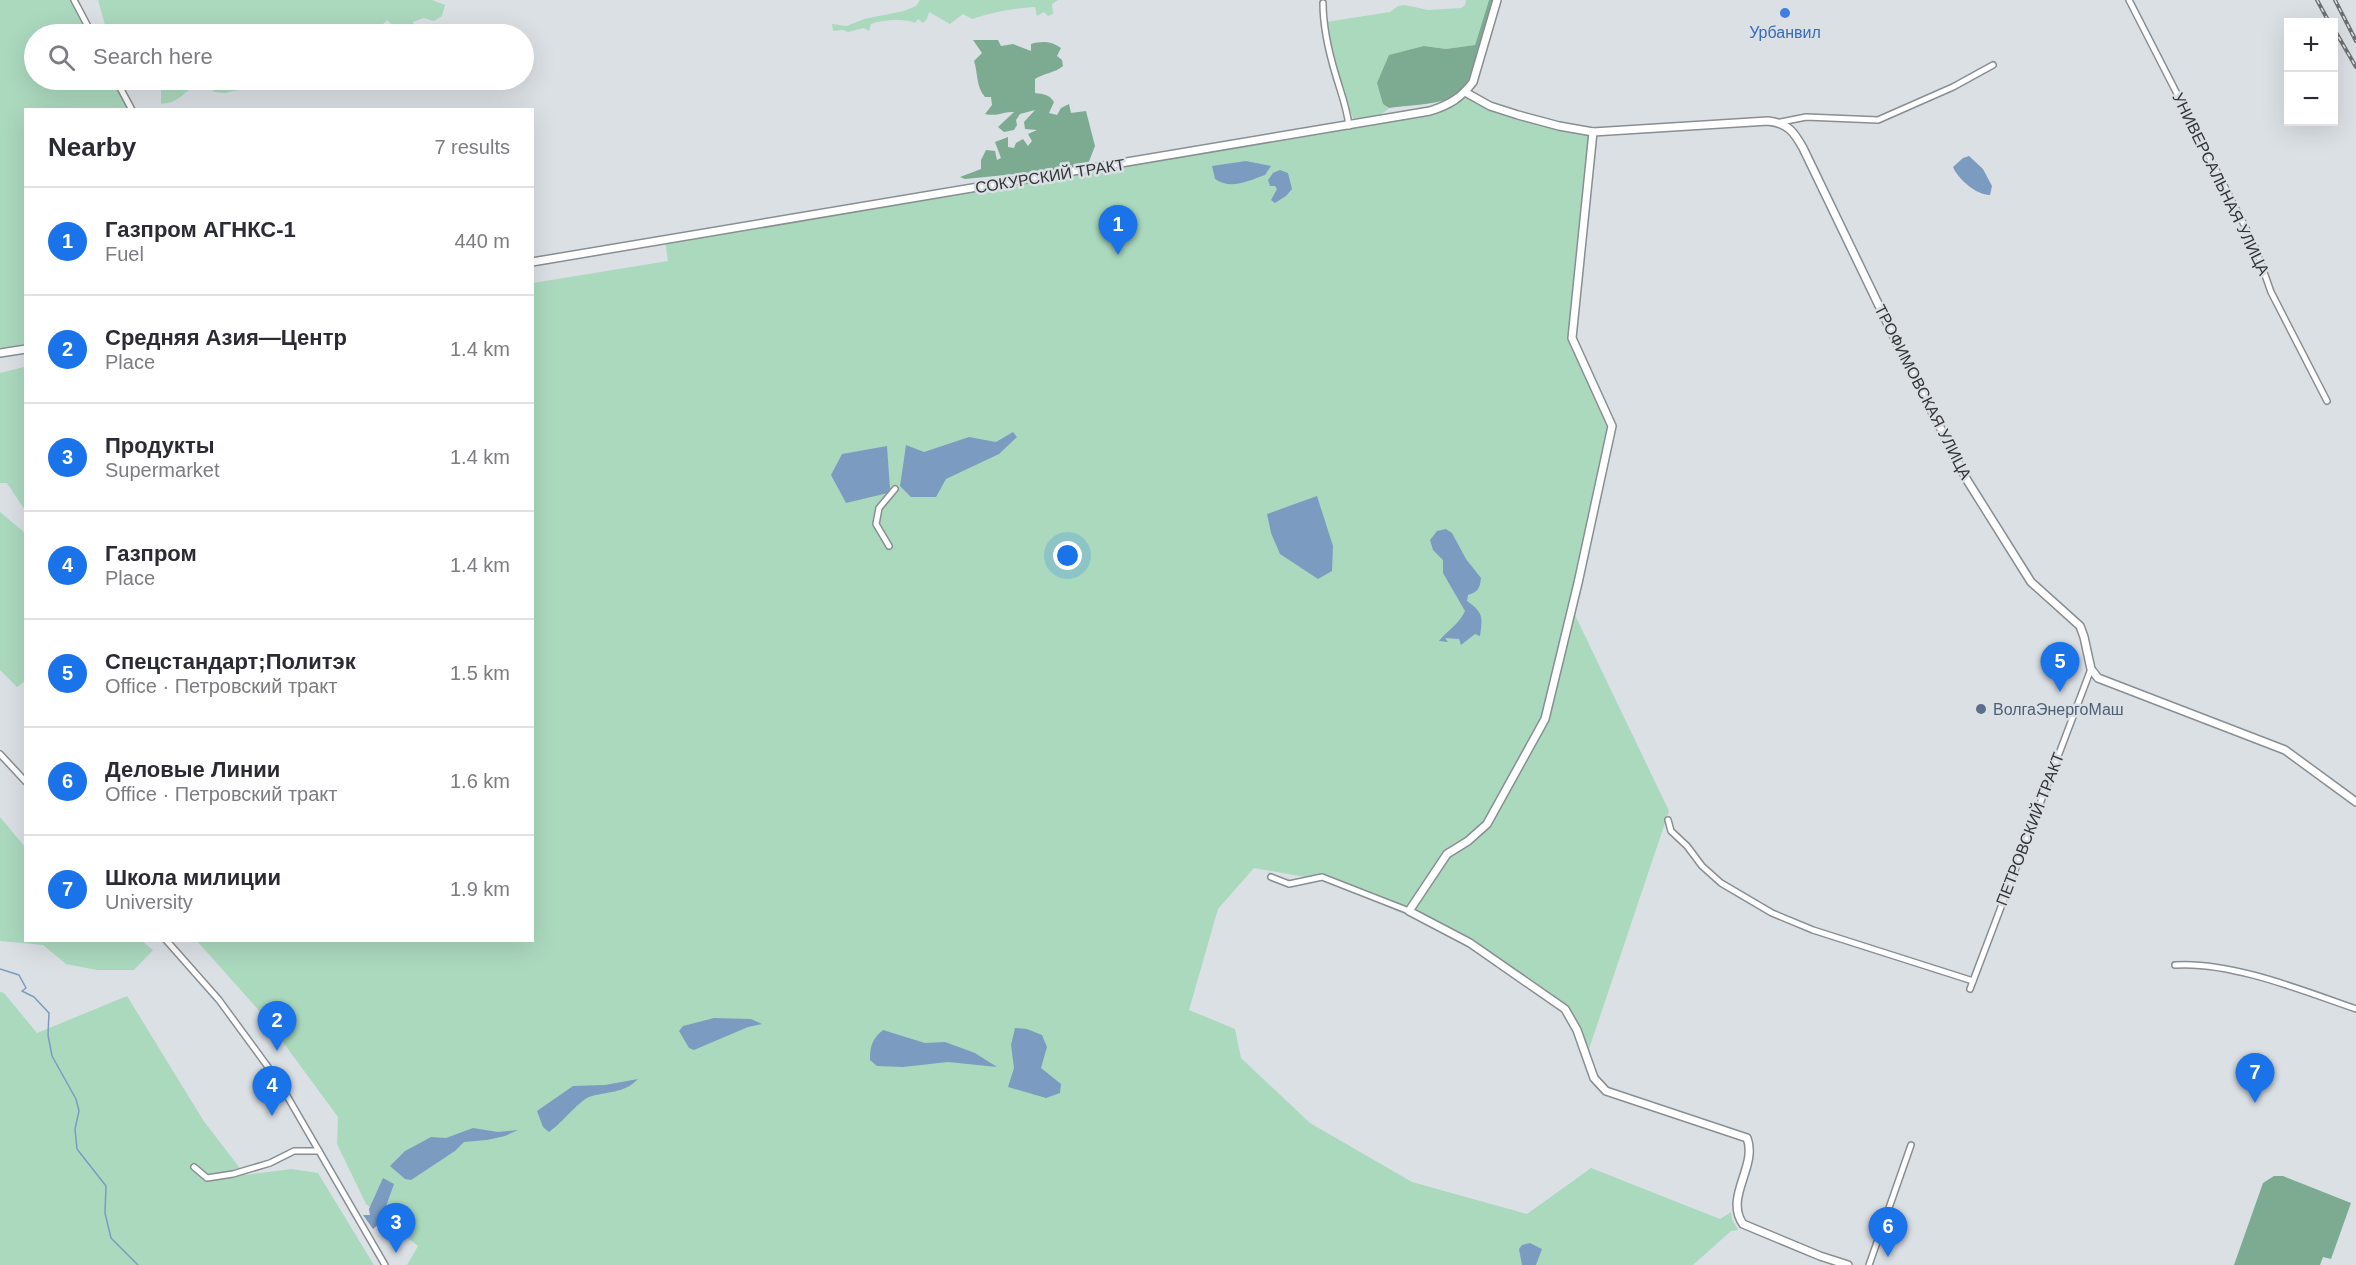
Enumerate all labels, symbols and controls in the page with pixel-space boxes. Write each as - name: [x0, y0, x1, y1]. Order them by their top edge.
- marker: Урбанвил: [1778, 6, 1792, 20]
- map controls: [2284, 18, 2338, 126]
- button: +: [2284, 18, 2338, 72]
- search box: [24, 24, 534, 90]
- place label: Урбанвил: [1749, 24, 1821, 41]
- icon: search: [45, 41, 78, 74]
- text: Search here: [93, 44, 213, 69]
- button: −: [2284, 72, 2338, 126]
- street label: УНИВЕРСАЛЬНАЯ УЛИЦА: [2169, 90, 2273, 278]
- text: Nearby: [48, 132, 136, 162]
- text: 7 results: [434, 136, 510, 158]
- street label: СОКУРСКИЙ ТРАКТ: [974, 155, 1126, 196]
- pin: 1: [1098, 206, 1138, 255]
- text: Газпром АГНКС-1: [105, 217, 296, 242]
- text: 1: [62, 230, 73, 252]
- text: 440 m: [454, 230, 510, 252]
- text: Fuel: [105, 243, 144, 265]
- street label: ТРОФИМОВСКАЯ УЛИЦА: [1871, 302, 1975, 482]
- text: Средняя Азия—Центр: [105, 325, 347, 350]
- text: 2: [62, 338, 73, 360]
- text: 1.4 km: [450, 338, 510, 360]
- text: Place: [105, 351, 155, 373]
- text: Продукты: [105, 433, 214, 458]
- text: 3: [62, 446, 73, 468]
- text: 1.4 km: [450, 446, 510, 468]
- text: Supermarket: [105, 459, 220, 481]
- text: Газпром: [105, 541, 197, 566]
- your location: [1053, 541, 1082, 570]
- text: 4: [62, 554, 73, 576]
- text: 1.4 km: [450, 554, 510, 576]
- text: Place: [105, 567, 155, 589]
- pin: 5: [2040, 642, 2080, 692]
- text: Спецстандарт;Политэк: [105, 649, 356, 674]
- text: 5: [62, 662, 73, 684]
- text: 1.5 km: [450, 662, 510, 684]
- text: Office · Петровский тракт: [105, 675, 337, 697]
- place label: ВолгаЭнергоМаш: [1993, 701, 2124, 718]
- marker: ВолгаЭнергоМаш: [1974, 702, 1988, 716]
- street label: ПЕТРОВСКИЙ ТРАКТ: [1992, 750, 2067, 908]
- text: Деловые Линии: [105, 757, 280, 782]
- text: 6: [62, 770, 73, 792]
- text: 1.6 km: [450, 770, 510, 792]
- text: Office · Петровский тракт: [105, 783, 337, 805]
- text: Школа милиции: [105, 865, 281, 890]
- text: 7: [62, 878, 73, 900]
- text: 1.9 km: [450, 878, 510, 900]
- text: University: [105, 891, 193, 913]
- pin: 2: [258, 1002, 296, 1051]
- pin: 7: [2236, 1054, 2274, 1103]
- pin: 4: [252, 1066, 292, 1116]
- pin: 3: [376, 1204, 416, 1253]
- pin: 6: [1868, 1208, 1908, 1257]

